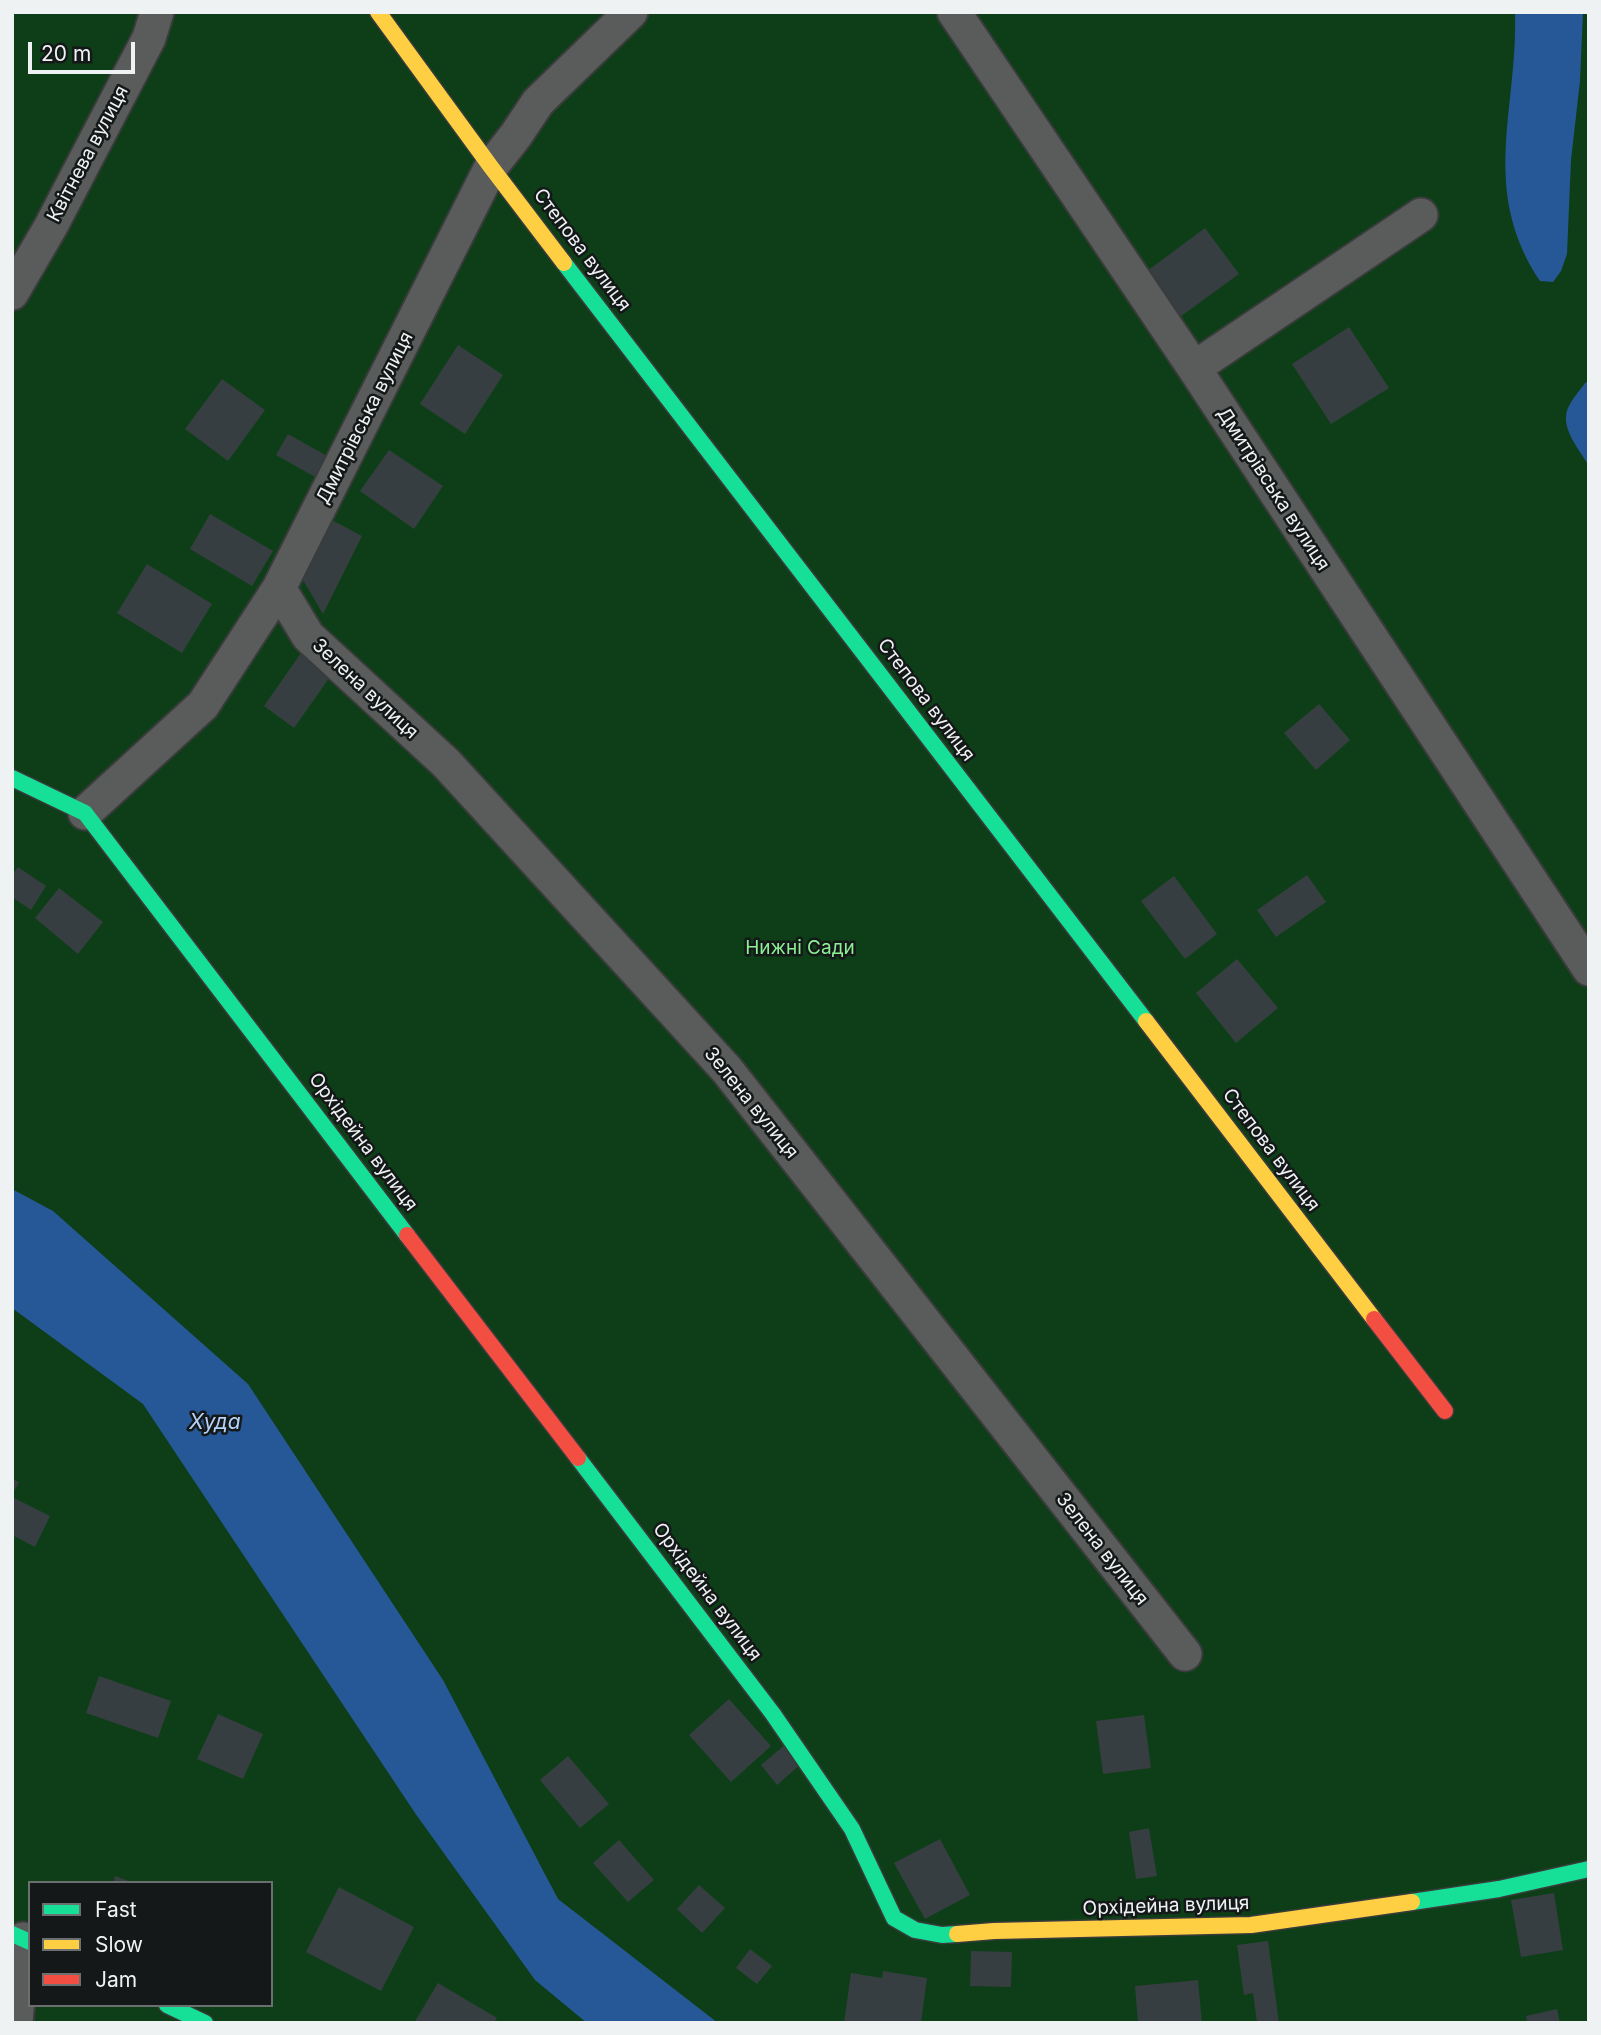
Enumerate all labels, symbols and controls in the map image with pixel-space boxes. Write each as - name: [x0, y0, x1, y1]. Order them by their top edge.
- scale bar: [32, 28, 138, 72]
- text: 20 m: [41, 41, 91, 66]
- street label: Квітнева вулиця: [43, 82, 133, 226]
- street label: Степова вулиця: [529, 184, 635, 316]
- street label: Дмитрівська вулиця: [312, 328, 418, 508]
- street label: Дмитрівська вулиця: [1212, 403, 1334, 575]
- street label: Зелена вулиця: [307, 634, 423, 744]
- street label: Степова вулиця: [873, 634, 979, 766]
- park label: Нижні Сади: [745, 937, 855, 959]
- street label: Зелена вулиця: [699, 1043, 803, 1163]
- street label: Орхідейна вулиця: [304, 1069, 422, 1215]
- street label: Степова вулиця: [1218, 1084, 1324, 1216]
- water label: Худа: [189, 1410, 241, 1436]
- street label: Зелена вулиця: [1051, 1488, 1153, 1610]
- street label: Орхідейна вулиця: [648, 1519, 766, 1665]
- legend: [28, 1881, 273, 2007]
- street label: Орхідейна вулиця: [1082, 1892, 1250, 1920]
- text: Fast: [95, 1897, 137, 1922]
- text: Slow: [95, 1932, 143, 1957]
- text: Jam: [95, 1967, 137, 1992]

